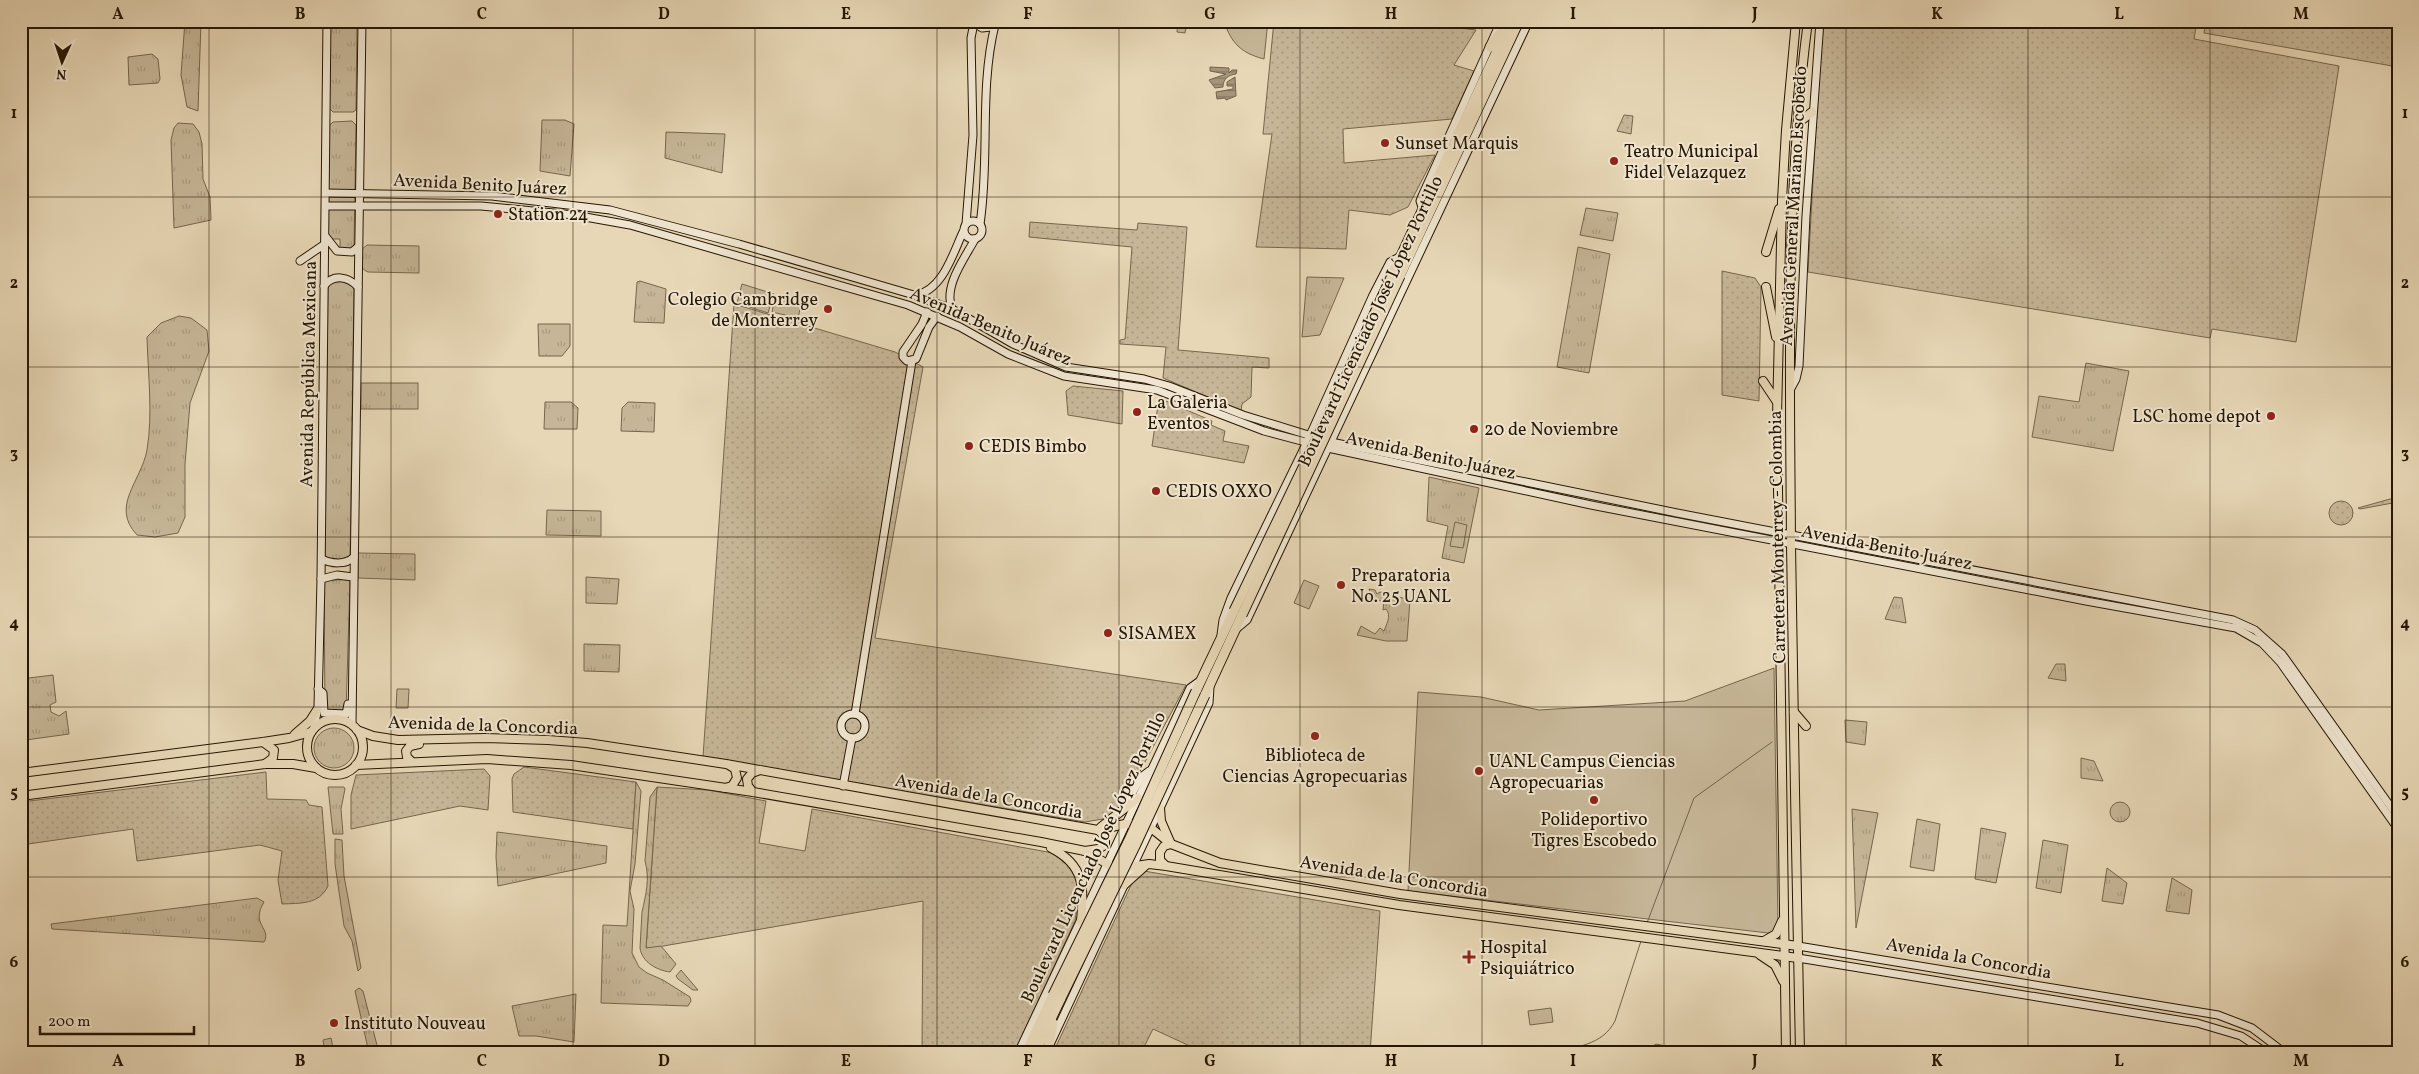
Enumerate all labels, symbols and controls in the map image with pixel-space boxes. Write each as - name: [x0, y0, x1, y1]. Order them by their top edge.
- text: A: [112, 4, 124, 26]
- text: B: [295, 4, 306, 26]
- text: C: [477, 4, 487, 26]
- text: D: [658, 4, 670, 26]
- text: E: [841, 4, 851, 26]
- text: F: [1023, 4, 1033, 26]
- text: G: [1204, 4, 1216, 26]
- text: H: [1385, 4, 1397, 26]
- text: I: [1570, 4, 1576, 26]
- text: J: [1751, 4, 1758, 26]
- text: K: [1931, 4, 1943, 26]
- text: L: [2114, 4, 2124, 26]
- text: M: [2293, 4, 2309, 26]
- north arrow: [38, 38, 88, 88]
- text: N: [56, 64, 67, 83]
- street label: Avenida General Mariano Escobedo: [1775, 65, 1814, 347]
- text: 1: [11, 103, 17, 125]
- text: 1: [2402, 103, 2408, 125]
- place label: Sunset Marquis: [1395, 132, 1518, 157]
- marker: Sunset Marquis: [1379, 137, 1391, 149]
- place label: Teatro Municipal Fidel Velazquez: [1624, 140, 1758, 186]
- marker: Teatro Municipal Fidel Velazquez: [1608, 155, 1620, 167]
- street label: Avenida Benito Juárez: [393, 168, 567, 203]
- street label: Boulevard Licenciado José López Portillo: [1293, 172, 1450, 471]
- place label: Station 24: [508, 203, 588, 228]
- marker: Station 24: [492, 208, 504, 220]
- street label: Avenida República Mexicana: [295, 260, 324, 488]
- text: 2: [10, 273, 18, 295]
- text: 2: [2401, 273, 2409, 295]
- street label: Avenida Benito Juárez: [906, 282, 1075, 373]
- place label: Colegio Cambridge de Monterrey: [668, 288, 818, 334]
- marker: Colegio Cambridge de Monterrey: [822, 303, 834, 315]
- place label: La Galeria Eventos: [1147, 391, 1228, 437]
- place label: LSC home depot: [2132, 405, 2261, 430]
- marker: La Galeria Eventos: [1131, 406, 1143, 418]
- street label: Carretera Monterrey - Colombia: [1764, 410, 1793, 664]
- marker: LSC home depot: [2265, 410, 2277, 422]
- place label: 20 de Noviembre: [1484, 418, 1618, 443]
- marker: 20 de Noviembre: [1468, 423, 1480, 435]
- street label: Avenida Benito Juárez: [1343, 426, 1518, 487]
- place label: CEDIS Bimbo: [979, 435, 1087, 460]
- marker: CEDIS Bimbo: [963, 440, 975, 452]
- text: 3: [10, 443, 18, 465]
- text: 3: [2401, 443, 2409, 465]
- place label: CEDIS OXXO: [1166, 480, 1272, 505]
- marker: CEDIS OXXO: [1150, 485, 1162, 497]
- street label: Avenida Benito Juárez: [1799, 520, 1974, 577]
- place label: Preparatoria No. 25 UANL: [1351, 564, 1451, 610]
- marker: Preparatoria No. 25 UANL: [1335, 579, 1347, 591]
- text: 4: [9, 613, 19, 635]
- text: 4: [2400, 613, 2410, 635]
- place label: SISAMEX: [1118, 622, 1197, 647]
- marker: SISAMEX: [1102, 627, 1114, 639]
- street label: Boulevard Licenciado José López Portillo: [1016, 708, 1173, 1007]
- street label: Avenida de la Concordia: [387, 711, 579, 742]
- marker: Biblioteca de Ciencias Agropecuarias: [1309, 730, 1321, 742]
- place label: Biblioteca de Ciencias Agropecuarias: [1223, 744, 1407, 790]
- place label: UANL Campus Ciencias Agropecuarias: [1489, 750, 1675, 796]
- marker: UANL Campus Ciencias Agropecuarias: [1473, 765, 1485, 777]
- street label: Avenida de la Concordia: [893, 769, 1085, 826]
- text: 5: [10, 782, 18, 804]
- text: 5: [2401, 782, 2409, 804]
- marker: Polideportivo Tigres Escobedo: [1588, 794, 1600, 806]
- place label: Polideportivo Tigres Escobedo: [1531, 808, 1657, 854]
- street label: Avenida de la Concordia: [1298, 850, 1490, 905]
- street label: Avenida la Concordia: [1884, 933, 2054, 986]
- place label: Hospital Psiquiátrico: [1480, 936, 1575, 982]
- marker: Hospital Psiquiátrico: [1462, 950, 1476, 964]
- text: 6: [10, 952, 19, 974]
- text: 6: [2401, 952, 2410, 974]
- scale bar: [40, 1004, 194, 1036]
- text: 200 m: [48, 1012, 91, 1033]
- place label: Instituto Nouveau: [344, 1012, 486, 1037]
- marker: Instituto Nouveau: [328, 1017, 340, 1029]
- text: A: [112, 1051, 124, 1073]
- text: B: [295, 1051, 306, 1073]
- text: C: [477, 1051, 487, 1073]
- text: D: [658, 1051, 670, 1073]
- text: E: [841, 1051, 851, 1073]
- text: F: [1023, 1051, 1033, 1073]
- text: G: [1204, 1051, 1216, 1073]
- text: H: [1385, 1051, 1397, 1073]
- text: I: [1570, 1051, 1576, 1073]
- text: J: [1751, 1051, 1758, 1073]
- text: K: [1931, 1051, 1943, 1073]
- text: L: [2114, 1051, 2124, 1073]
- text: M: [2293, 1051, 2309, 1073]

